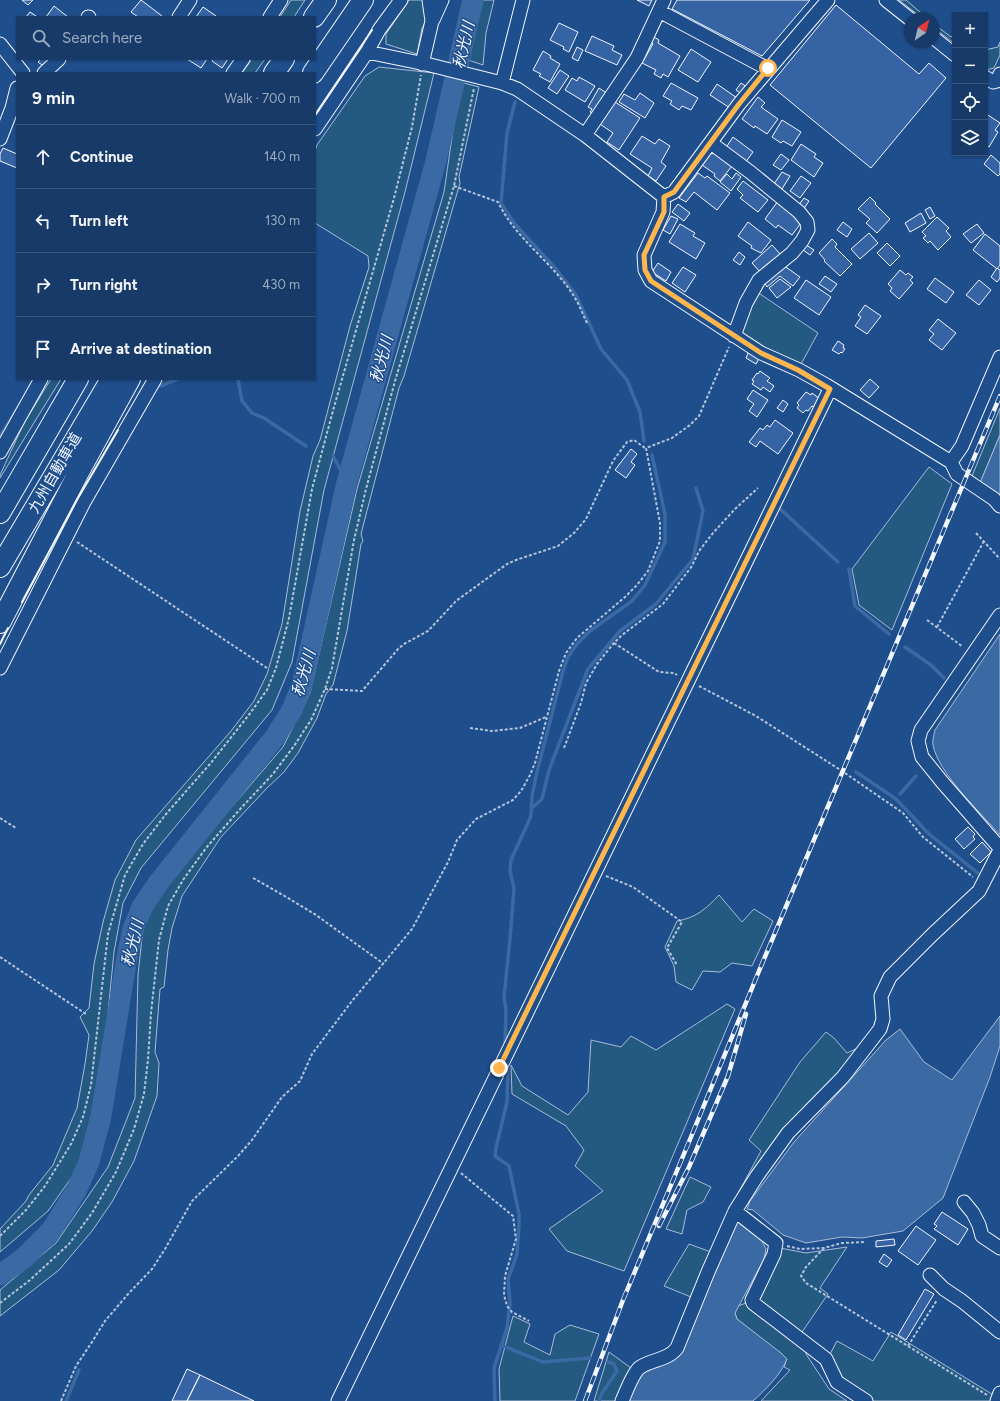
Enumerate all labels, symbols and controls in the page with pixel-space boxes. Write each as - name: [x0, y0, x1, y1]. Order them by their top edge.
- north arrow: [904, 12, 940, 48]
- map controls: [952, 12, 988, 156]
- button: +: [952, 12, 988, 48]
- search box: [16, 16, 316, 60]
- water label: 秋光川: [449, 18, 479, 71]
- icon: search: [30, 27, 52, 49]
- text: Search here: [62, 29, 142, 47]
- button: −: [952, 48, 988, 84]
- route start: [759, 59, 777, 77]
- button: locate: [952, 84, 988, 120]
- text: 9 min: [32, 88, 75, 108]
- text: Walk · 700 m: [225, 91, 300, 106]
- button: layers: [952, 120, 988, 156]
- icon: ahead: [32, 146, 54, 168]
- text: Continue: [70, 148, 133, 166]
- text: 140 m: [264, 149, 300, 164]
- icon: left: [32, 210, 54, 232]
- text: Turn left: [70, 212, 128, 230]
- text: 130 m: [265, 213, 300, 228]
- icon: right: [32, 274, 54, 296]
- text: Turn right: [70, 276, 138, 294]
- text: 430 m: [262, 277, 300, 292]
- water label: 秋光川: [366, 332, 397, 385]
- icon: arrive: [32, 338, 54, 360]
- text: Arrive at destination: [70, 340, 211, 358]
- street label: 九州自動車道: [25, 430, 85, 516]
- water label: 秋光川: [288, 646, 320, 699]
- water label: 秋光川: [117, 916, 148, 969]
- route end: [490, 1059, 508, 1077]

